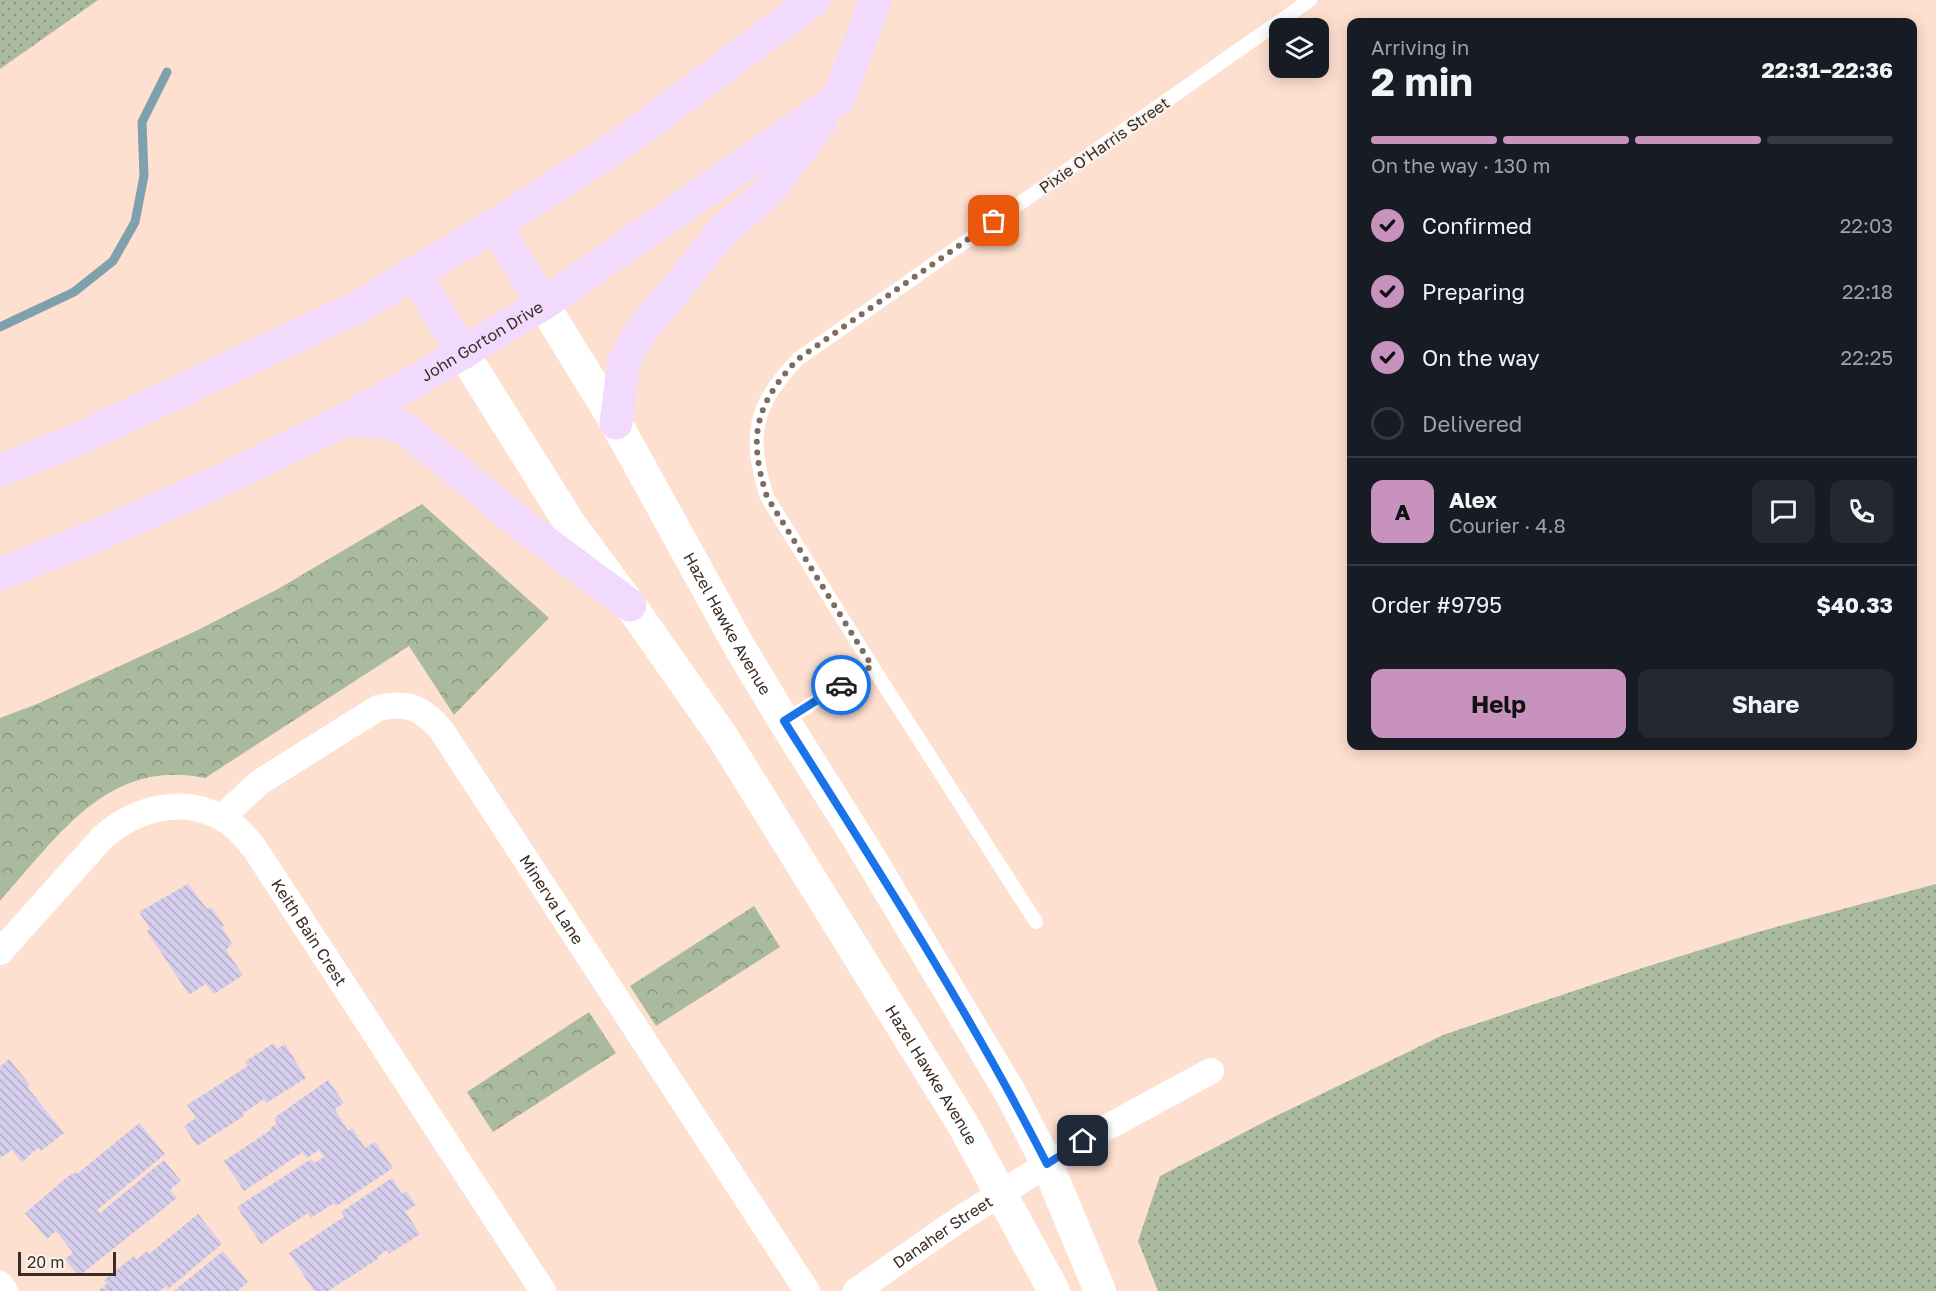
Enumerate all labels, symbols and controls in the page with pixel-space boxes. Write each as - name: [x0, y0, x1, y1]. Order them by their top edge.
- map controls: [1269, 18, 1329, 78]
- button: layers: [1269, 18, 1329, 78]
- text: Arriving in: [1371, 35, 1469, 59]
- text: 22:31–22:36: [1761, 56, 1893, 83]
- text: 2 min: [1371, 58, 1473, 105]
- street label: Pixie O'Harris Street: [1035, 93, 1173, 197]
- text: On the way · 130 m: [1371, 153, 1550, 177]
- pin: [968, 195, 1019, 246]
- icon: bag: [977, 204, 1010, 237]
- icon: check: [1371, 209, 1404, 242]
- text: Confirmed: [1422, 212, 1532, 239]
- text: 22:03: [1840, 213, 1893, 237]
- icon: check: [1371, 275, 1404, 308]
- text: Preparing: [1422, 278, 1525, 305]
- text: 22:18: [1842, 279, 1893, 303]
- street label: John Gorton Drive: [417, 296, 547, 386]
- icon: check: [1371, 341, 1404, 374]
- text: On the way: [1422, 344, 1540, 371]
- text: 22:25: [1841, 345, 1893, 369]
- text: Delivered: [1422, 410, 1522, 437]
- button: chat: [1752, 480, 1815, 543]
- button: phone: [1830, 480, 1893, 543]
- text: Alex: [1449, 486, 1497, 513]
- text: A: [1395, 498, 1410, 525]
- text: Courier · 4.8: [1449, 513, 1566, 537]
- street label: Hazel Hawke Avenue: [679, 549, 776, 698]
- text: Order #9795: [1371, 591, 1502, 618]
- text: $40.33: [1816, 591, 1893, 618]
- courier: [811, 655, 871, 715]
- icon: car: [825, 669, 858, 702]
- button: Help: [1371, 669, 1626, 738]
- button: Share: [1638, 669, 1893, 738]
- street label: Minerva Lane: [515, 851, 588, 948]
- street label: Keith Bain Crest: [267, 875, 351, 990]
- street label: Hazel Hawke Avenue: [881, 1001, 982, 1148]
- pin: [1057, 1115, 1108, 1166]
- icon: home: [1066, 1124, 1099, 1157]
- street label: Danaher Street: [889, 1191, 996, 1272]
- scale bar: [18, 1249, 116, 1276]
- text: 20 m: [27, 1252, 64, 1272]

